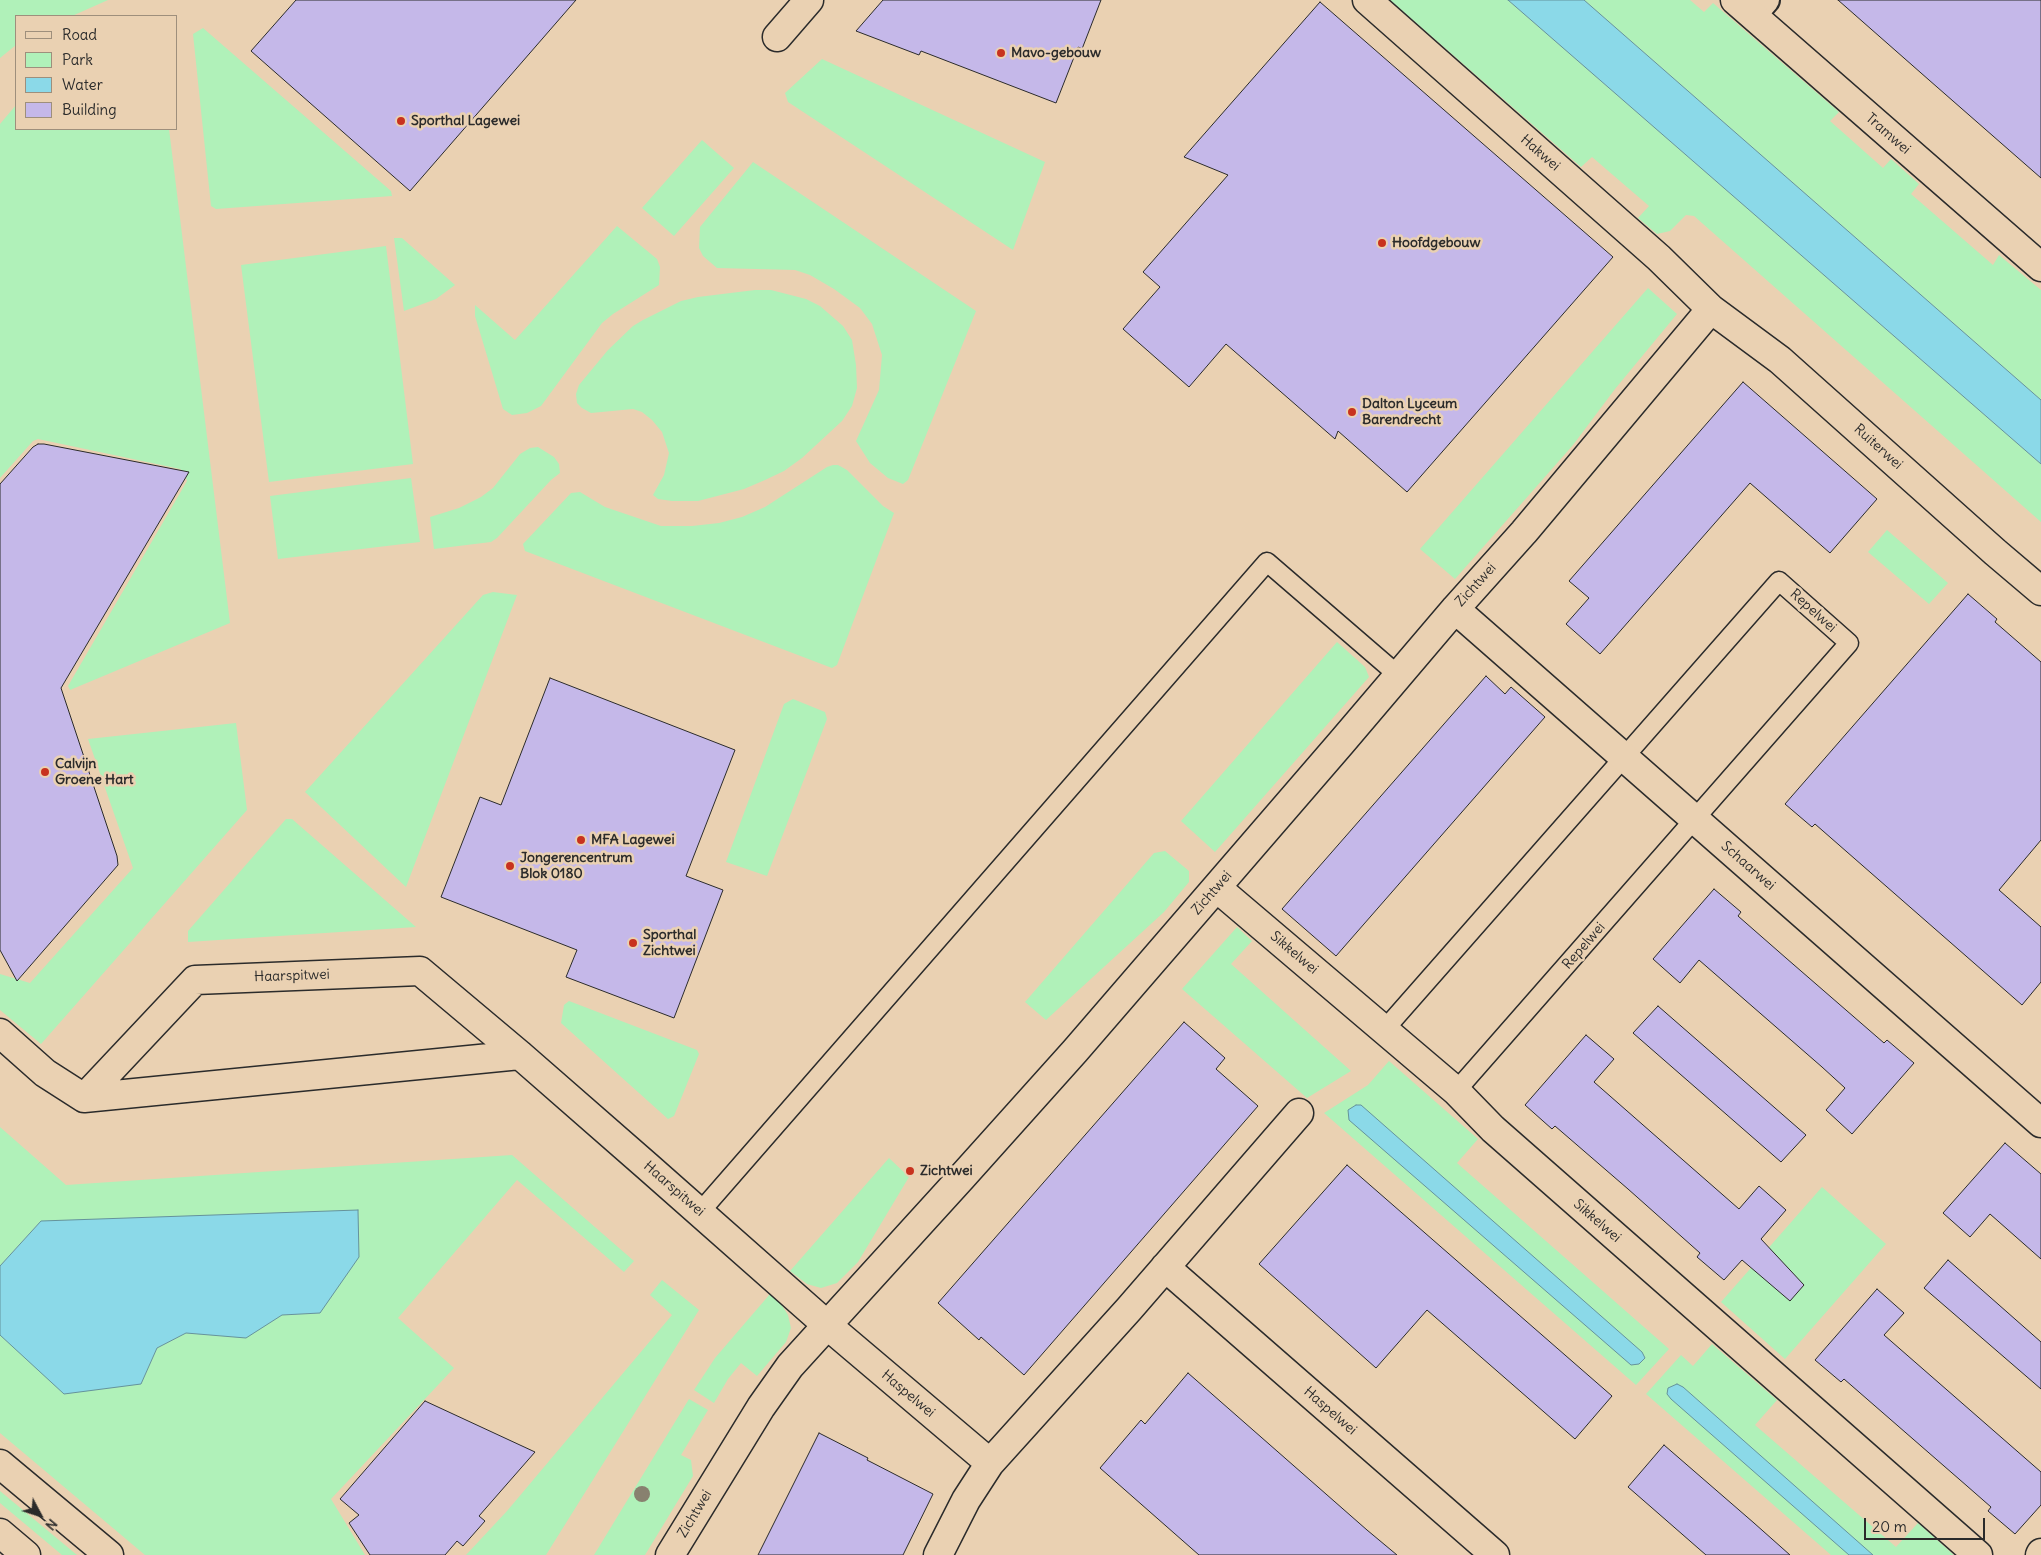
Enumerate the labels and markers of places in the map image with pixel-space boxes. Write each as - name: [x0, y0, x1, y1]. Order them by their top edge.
- place label: Mavo-gebouw: [1011, 45, 1101, 61]
- marker: Mavo-gebouw: [995, 47, 1007, 59]
- place label: Sporthal Lagewei: [411, 113, 520, 129]
- marker: Sporthal Lagewei: [395, 115, 407, 127]
- place label: Hoofdgebouw: [1392, 235, 1480, 251]
- marker: Hoofdgebouw: [1376, 237, 1388, 249]
- place label: Dalton Lyceum Barendrecht: [1362, 396, 1457, 428]
- marker: Dalton Lyceum Barendrecht: [1346, 406, 1358, 418]
- place label: Calvijn Groene Hart: [55, 756, 134, 789]
- marker: Calvijn Groene Hart: [39, 766, 51, 778]
- place label: MFA Lagewei: [591, 832, 675, 848]
- marker: MFA Lagewei: [575, 834, 587, 846]
- place label: Jongerencentrum Blok 0180: [520, 850, 633, 882]
- marker: Jongerencentrum Blok 0180: [504, 860, 516, 872]
- place label: Sporthal Zichtwei: [643, 927, 696, 960]
- marker: Sporthal Zichtwei: [627, 937, 639, 949]
- place label: Zichtwei: [920, 1163, 973, 1179]
- marker: Zichtwei: [904, 1165, 916, 1177]

